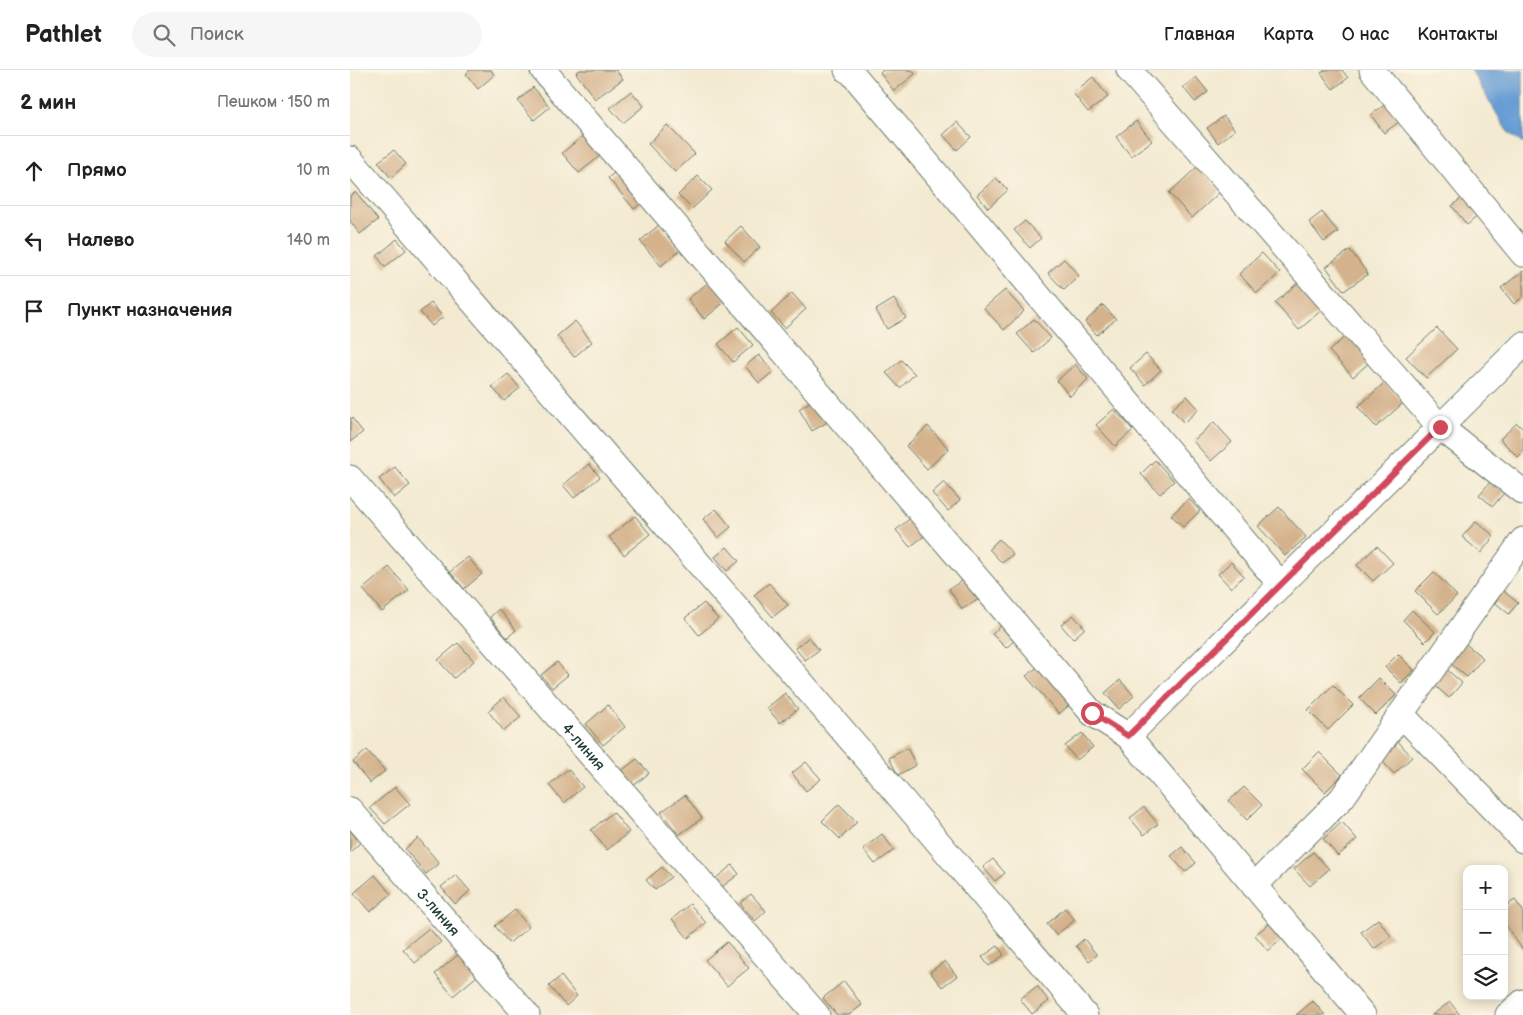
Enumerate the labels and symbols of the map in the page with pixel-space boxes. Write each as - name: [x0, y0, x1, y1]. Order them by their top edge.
- route end: [1429, 416, 1452, 439]
- route start: [1081, 702, 1104, 725]
- street label: 4-линия: [557, 719, 609, 775]
- street label: 3-линия: [412, 885, 464, 940]

